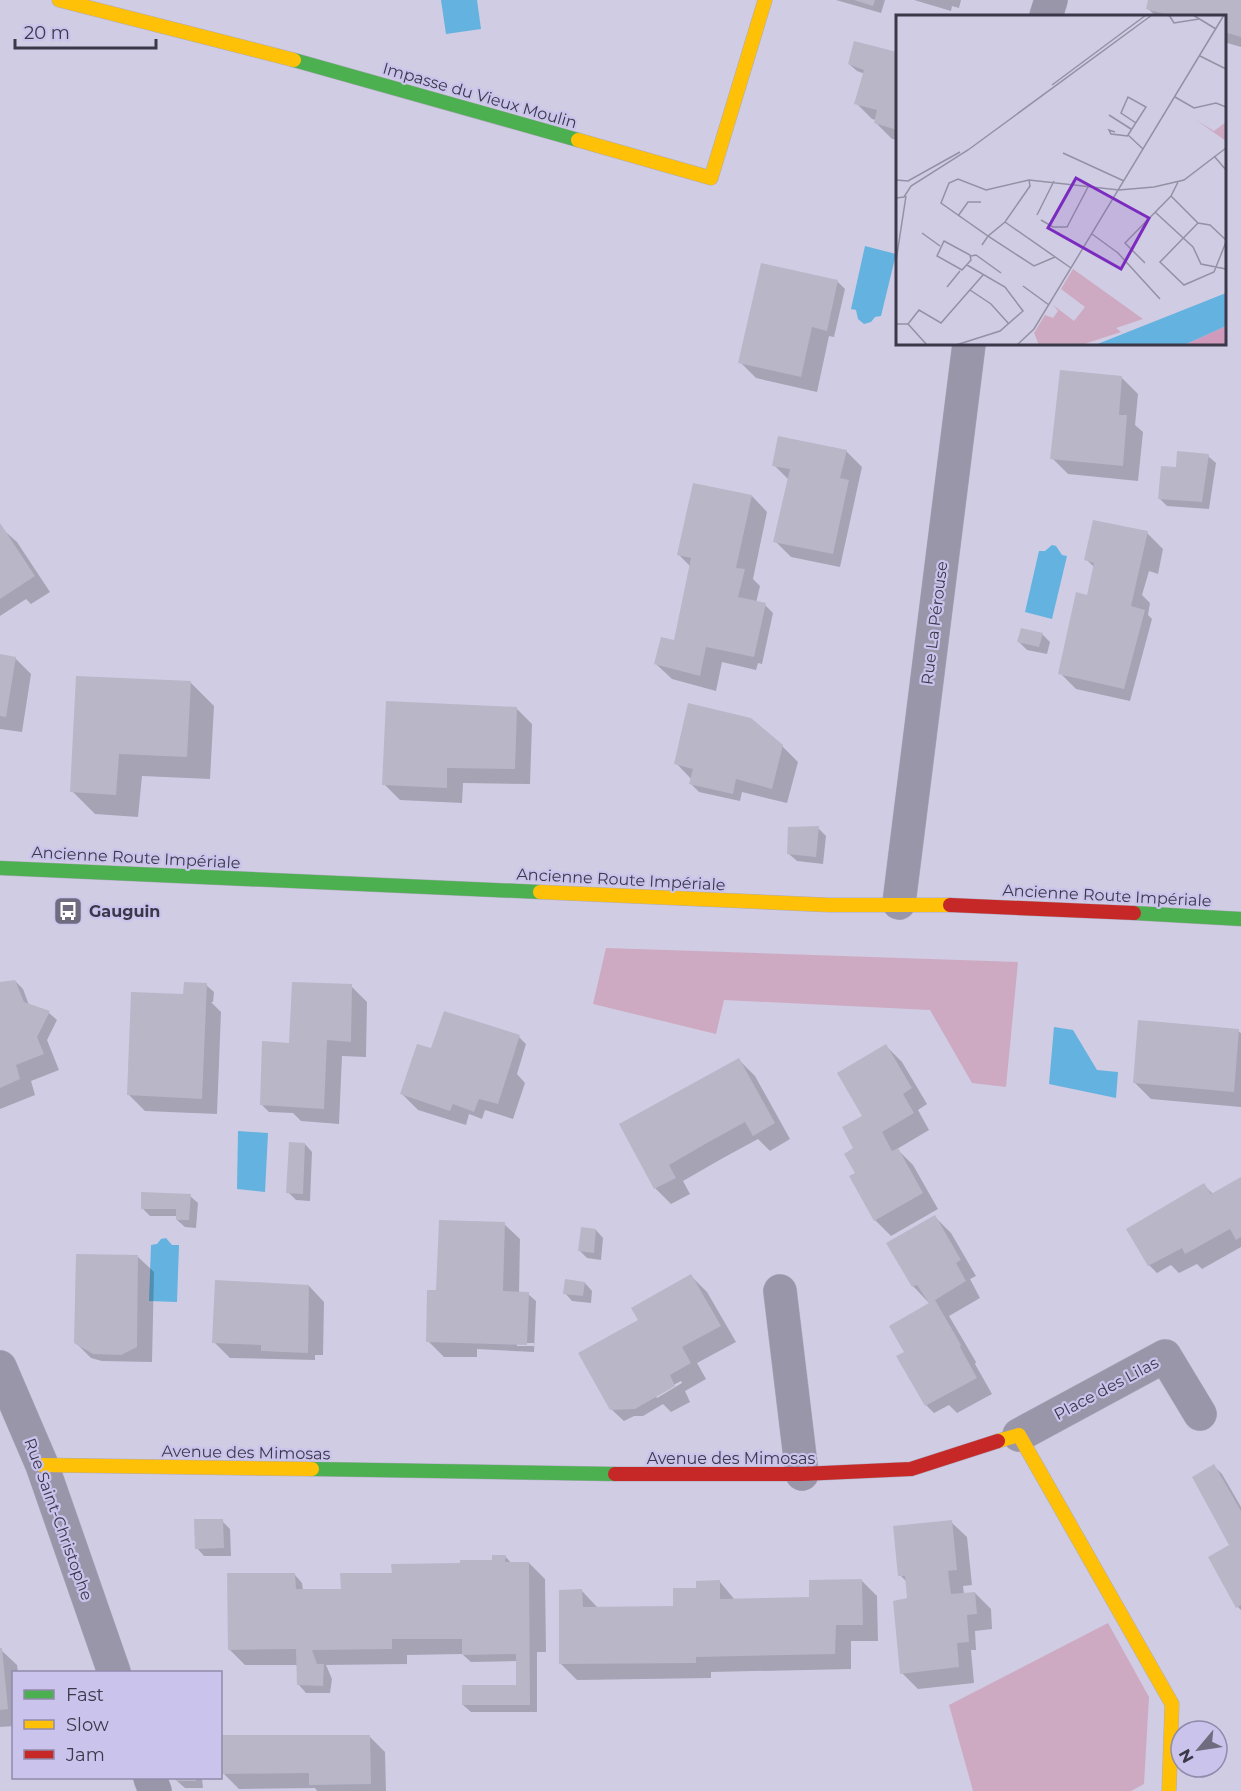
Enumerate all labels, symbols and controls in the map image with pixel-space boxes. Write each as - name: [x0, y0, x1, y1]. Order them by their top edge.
- scale bar: [15, 12, 156, 50]
- inset map: [896, 15, 1226, 345]
- text: 20 m: [24, 22, 70, 44]
- street label: Impasse du Vieux Moulin: [381, 59, 579, 132]
- street label: Rue La Pérouse: [917, 560, 952, 686]
- street label: Ancienne Route Impériale: [31, 843, 241, 872]
- street label: Ancienne Route Impériale: [516, 865, 726, 894]
- street label: Ancienne Route Impériale: [1002, 881, 1212, 910]
- bus stop icon: Gauguin: [52, 895, 84, 927]
- place label: Gauguin: [89, 902, 160, 921]
- street label: Place des Lilas: [1051, 1353, 1162, 1424]
- street label: Rue Saint-Christophe: [20, 1435, 97, 1603]
- street label: Avenue des Mimosas: [161, 1442, 331, 1463]
- street label: Avenue des Mimosas: [647, 1449, 816, 1468]
- legend: [12, 1671, 222, 1779]
- text: Fast: [66, 1684, 104, 1706]
- text: Slow: [66, 1714, 109, 1736]
- north arrow: [1169, 1719, 1229, 1779]
- text: Jam: [65, 1744, 105, 1766]
- text: N: [1175, 1746, 1198, 1766]

